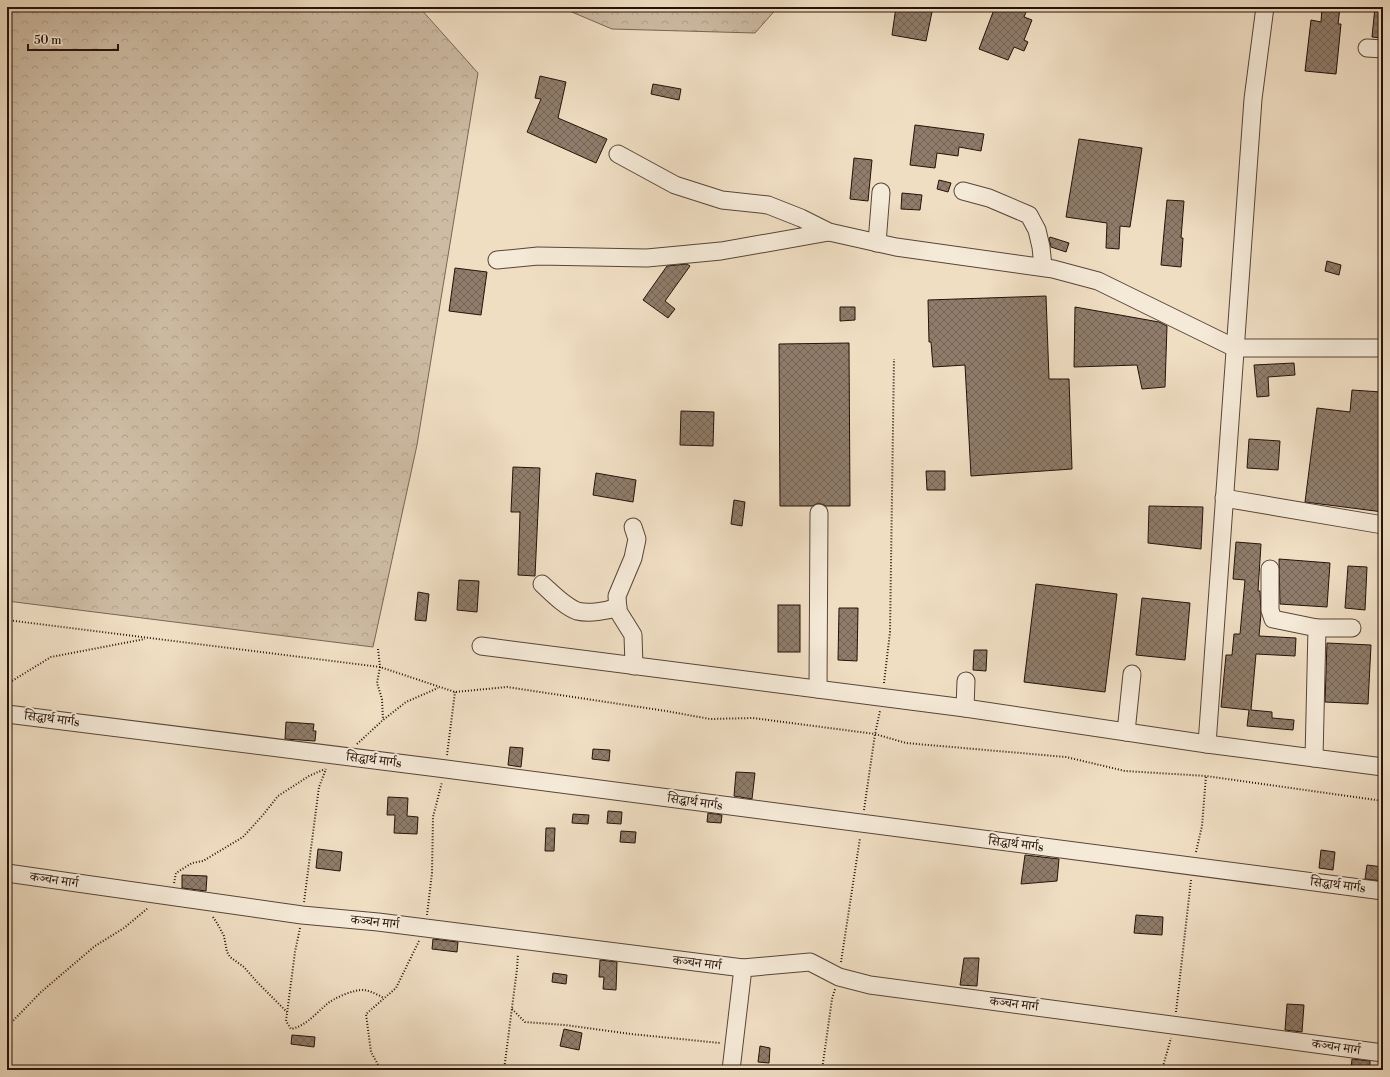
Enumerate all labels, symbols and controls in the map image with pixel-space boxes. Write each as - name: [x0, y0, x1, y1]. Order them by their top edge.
- scale bar: [28, 26, 118, 52]
- text: 50 m: [34, 33, 62, 48]
- street label: सिद्धार्थ मार्गs: [22, 708, 81, 730]
- street label: सिद्धार्थ मार्गs: [344, 749, 403, 771]
- street label: सिद्धार्थ मार्गs: [665, 790, 724, 814]
- street label: सिद्धार्थ मार्गs: [986, 833, 1045, 855]
- street label: कञ्चन मार्ग: [28, 869, 80, 891]
- street label: सिद्धार्थ मार्गs: [1308, 874, 1367, 896]
- street label: कञ्चन मार्ग: [349, 911, 401, 933]
- street label: कञ्चन मार्ग: [671, 952, 723, 974]
- street label: कञ्चन मार्ग: [988, 993, 1040, 1015]
- street label: कञ्चन मार्ग: [1310, 1036, 1362, 1058]

